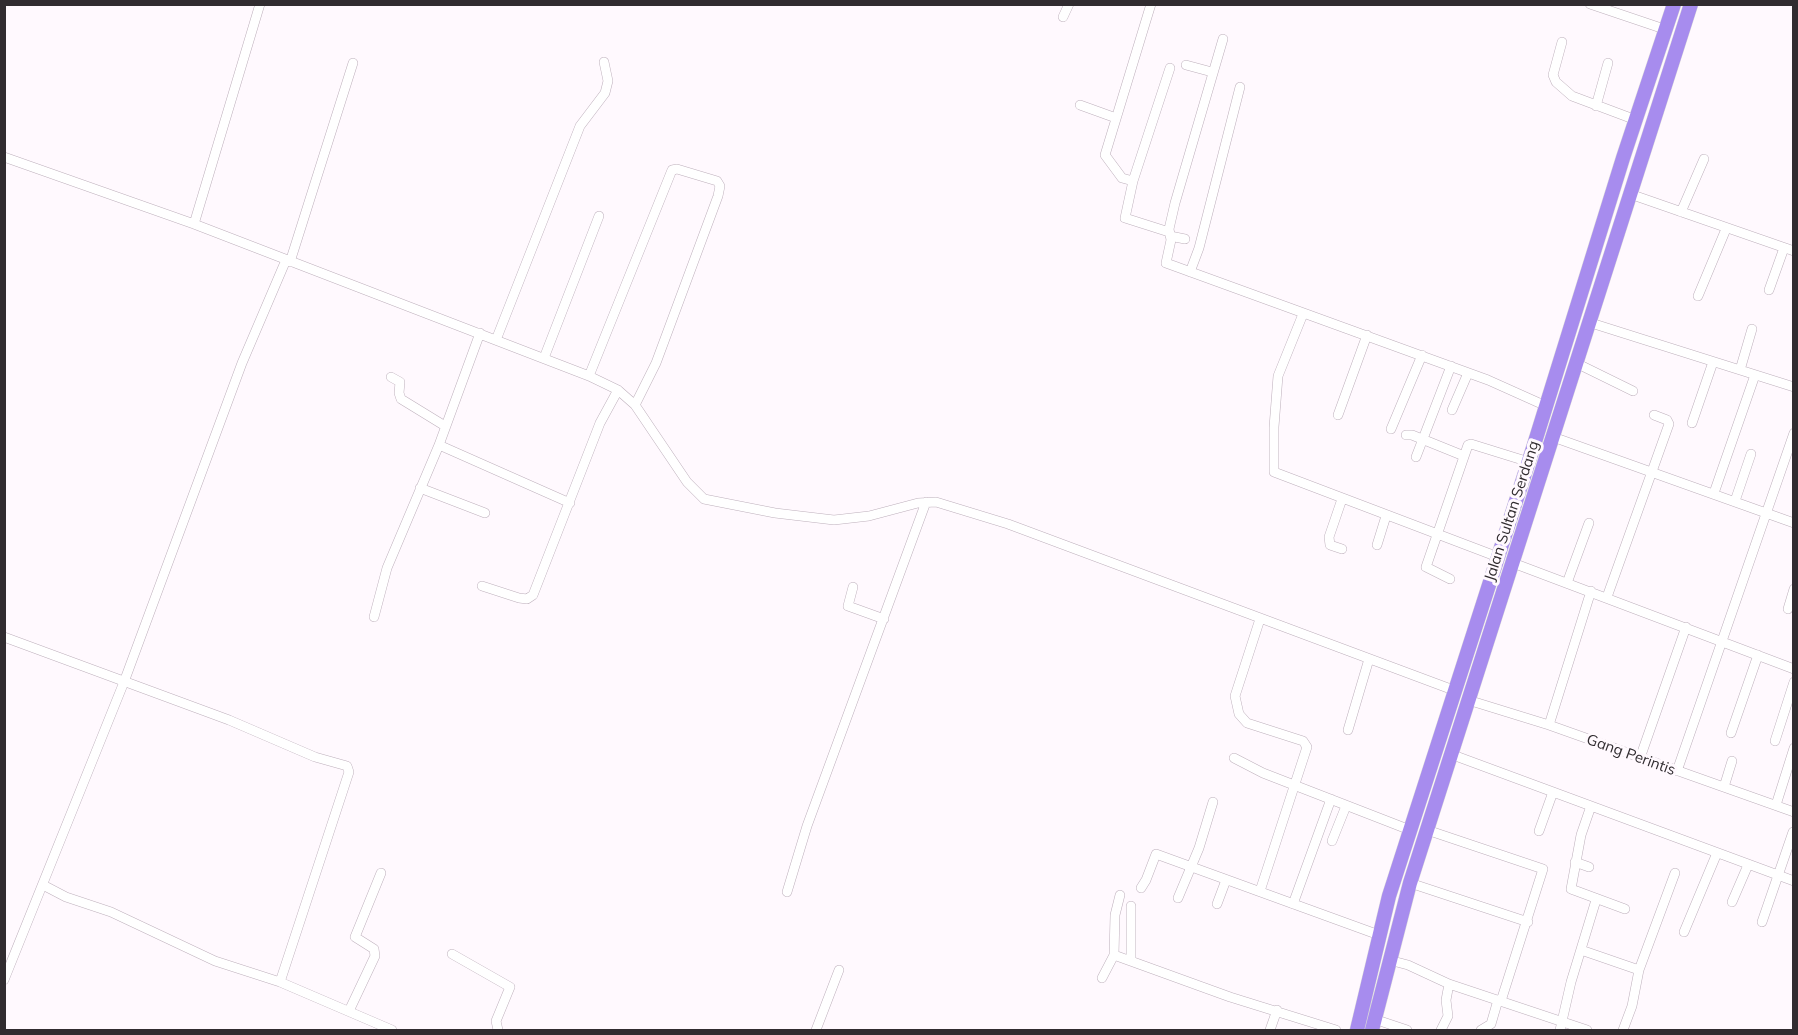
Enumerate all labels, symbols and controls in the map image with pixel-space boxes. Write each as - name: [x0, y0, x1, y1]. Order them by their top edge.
- street label: Jalan Sultan Serdang: [1481, 439, 1543, 583]
- street label: Gang Perintis: [1584, 731, 1678, 779]

